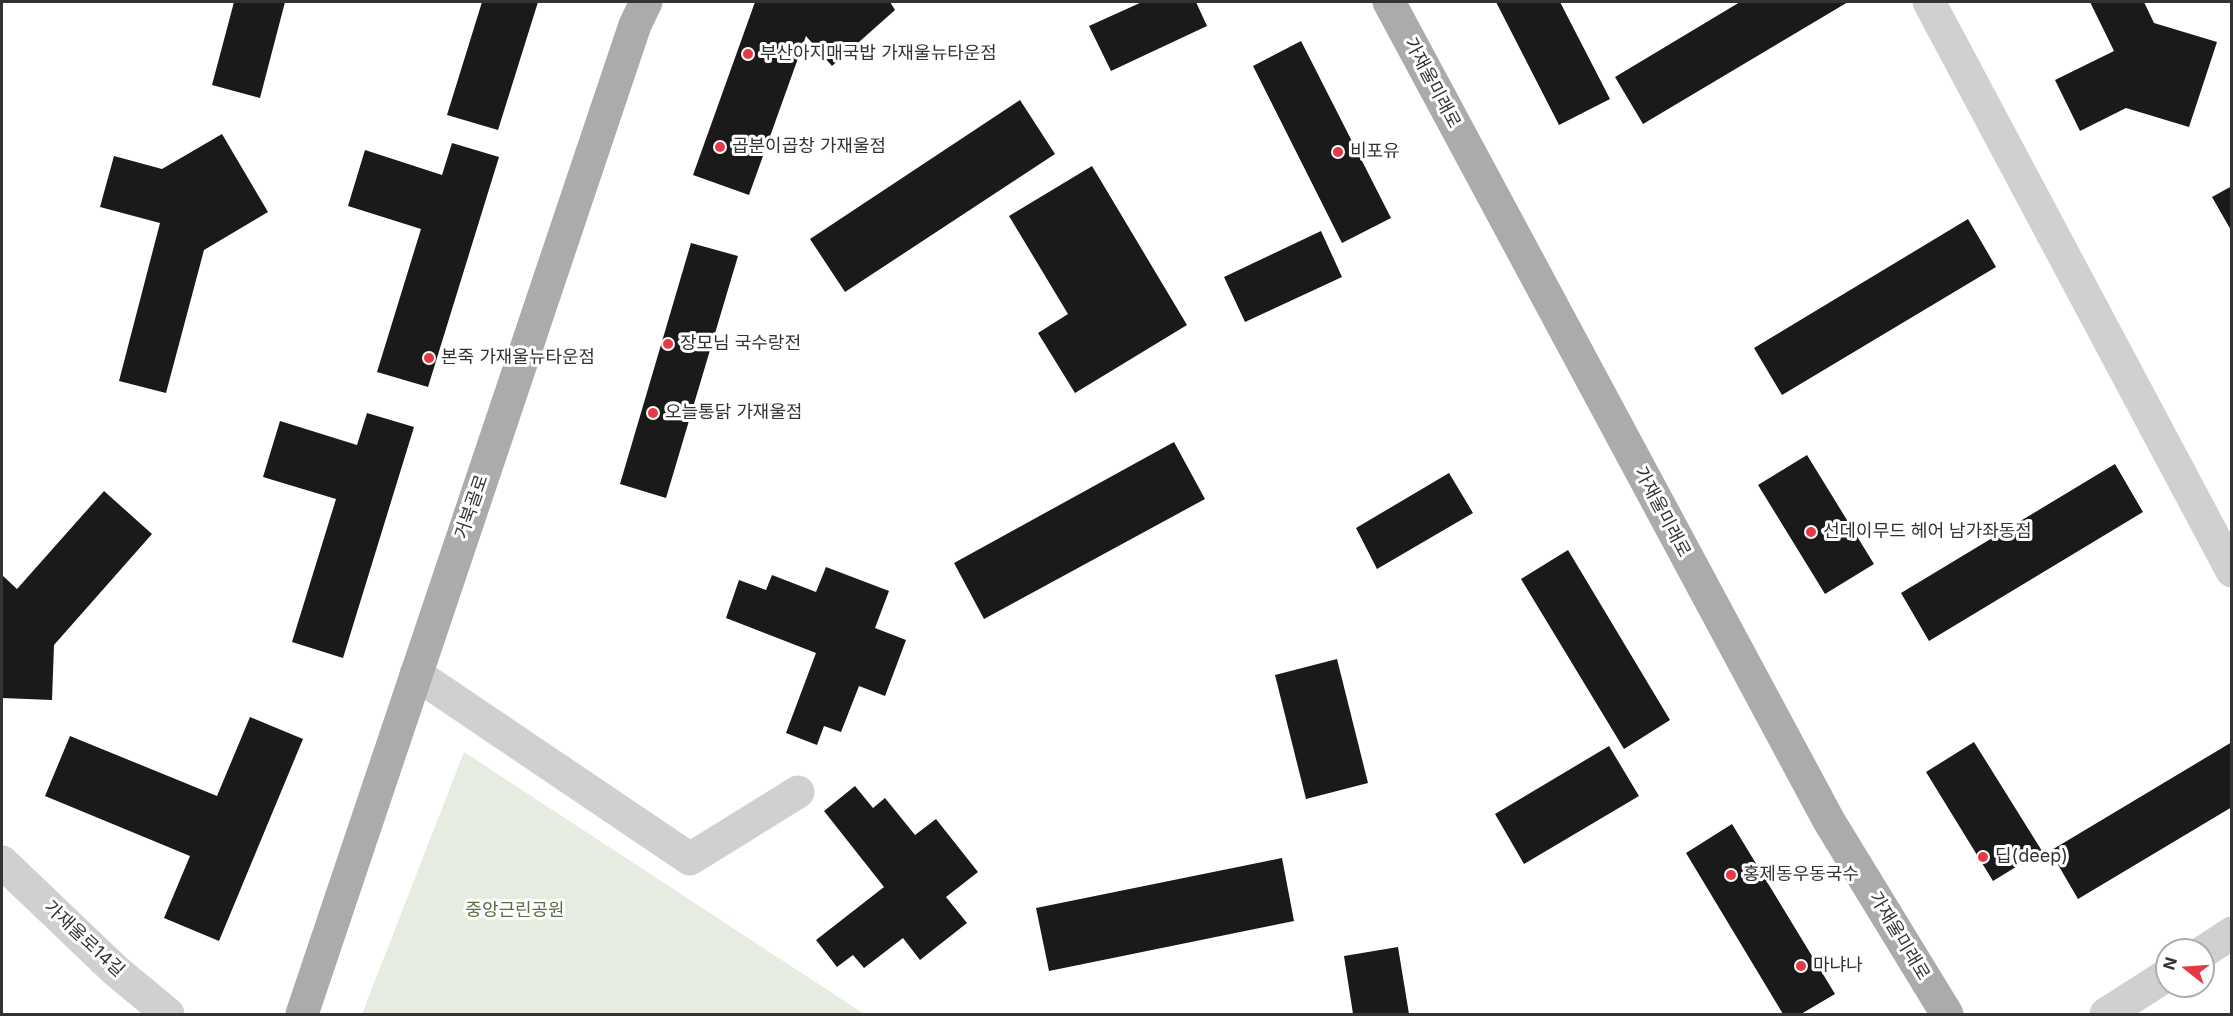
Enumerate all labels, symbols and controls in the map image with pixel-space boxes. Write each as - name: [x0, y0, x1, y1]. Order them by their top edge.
- street label: 가재울미래로: [1399, 34, 1465, 132]
- place label: 부산아지매국밥 가재울뉴타운점: [760, 43, 997, 65]
- marker: 부산아지매국밥 가재울뉴타운점: [741, 47, 755, 61]
- place label: 곱분이곱창 가재울점: [732, 136, 886, 158]
- marker: 곱분이곱창 가재울점: [713, 140, 727, 154]
- place label: 비포유: [1350, 141, 1400, 163]
- marker: 비포유: [1331, 145, 1345, 159]
- place label: 장모님 국수랑전: [680, 333, 801, 355]
- marker: 장모님 국수랑전: [661, 337, 675, 351]
- place label: 본죽 가재울뉴타운점: [441, 347, 595, 369]
- marker: 본죽 가재울뉴타운점: [422, 351, 436, 365]
- place label: 오늘통닭 가재울점: [665, 402, 803, 424]
- marker: 오늘통닭 가재울점: [646, 406, 660, 420]
- street label: 가재울미래로: [1629, 463, 1695, 561]
- street label: 거북골로: [451, 472, 493, 542]
- place label: 선데이무드 헤어 남가좌동점: [1823, 521, 2032, 543]
- marker: 선데이무드 헤어 남가좌동점: [1804, 525, 1818, 539]
- place label: 딥(deep): [1995, 846, 2068, 868]
- marker: 딥(deep): [1976, 850, 1990, 864]
- place label: 홍제동우동국수: [1743, 864, 1859, 886]
- marker: 홍제동우동국수: [1724, 868, 1738, 882]
- street label: 가재울미래로: [1864, 888, 1934, 984]
- street label: 가재울로14길: [39, 896, 129, 982]
- park label: 중앙근린공원: [465, 900, 565, 922]
- north arrow: [2155, 938, 2215, 998]
- place label: 마냐나: [1813, 955, 1863, 977]
- text: N: [2158, 955, 2181, 972]
- marker: 마냐나: [1794, 959, 1808, 973]

